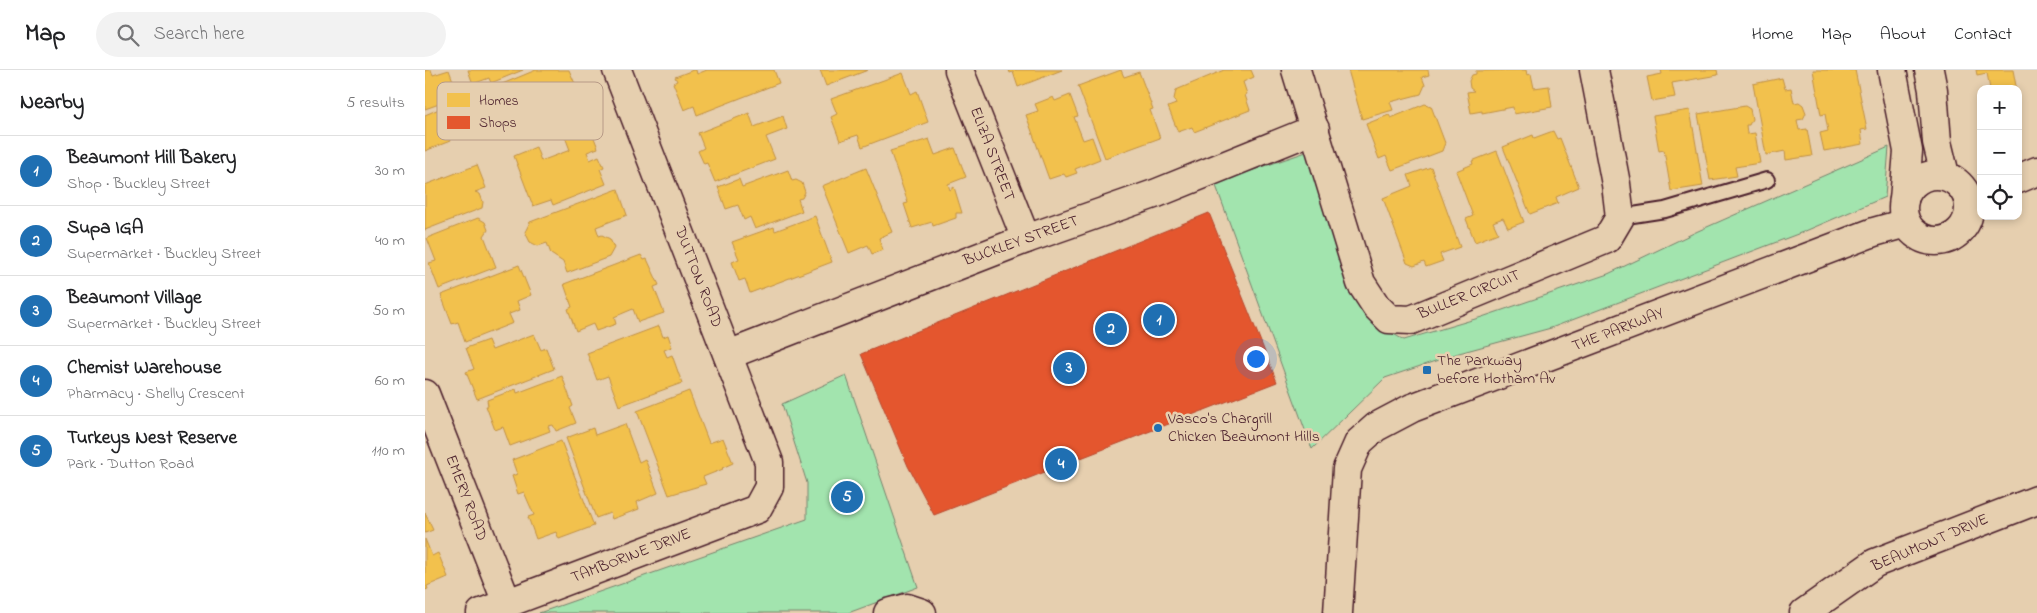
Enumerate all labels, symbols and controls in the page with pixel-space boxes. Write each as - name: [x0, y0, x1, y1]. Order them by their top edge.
- search box: [96, 12, 446, 57]
- text: Map: [25, 17, 66, 52]
- icon: search: [114, 21, 142, 49]
- text: Search here: [154, 21, 245, 48]
- text: Home: [1752, 22, 1793, 48]
- text: Map: [1821, 22, 1852, 48]
- text: About: [1880, 22, 1926, 48]
- text: Contact: [1954, 22, 2012, 48]
- legend: [437, 82, 603, 140]
- map controls: [1977, 85, 2022, 220]
- button: +: [1977, 85, 2022, 130]
- text: Nearby: [20, 88, 84, 118]
- text: 5 results: [346, 91, 405, 115]
- text: Homes: [479, 91, 519, 112]
- street label: ELIZA STREET: [963, 103, 1021, 205]
- text: Shops: [479, 113, 517, 134]
- button: −: [1977, 130, 2022, 175]
- text: Beaumont Hill Bakery: [67, 145, 236, 172]
- text: 1: [33, 159, 39, 183]
- text: 30 m: [375, 159, 405, 183]
- text: Shop · Buckley Street: [67, 172, 210, 196]
- button: locate: [1977, 175, 2022, 220]
- street label: BUCKLEY STREET: [959, 209, 1082, 273]
- text: Supa IGA: [67, 215, 143, 242]
- street label: DUTTON ROAD: [667, 222, 728, 331]
- text: 2: [32, 229, 40, 253]
- text: 40 m: [375, 229, 405, 253]
- text: Supermarket · Buckley Street: [67, 242, 261, 266]
- street label: BULLER CIRCUIT: [1413, 264, 1524, 327]
- text: Beaumont Village: [67, 285, 202, 312]
- text: 3: [33, 299, 39, 323]
- text: 50 m: [373, 299, 405, 323]
- pin: 1: [1143, 301, 1175, 339]
- street label: THE PARKWAY: [1569, 301, 1668, 358]
- pin: 2: [1095, 310, 1127, 348]
- text: Supermarket · Buckley Street: [67, 312, 261, 336]
- your location: [1243, 346, 1269, 372]
- pin: 3: [1053, 349, 1085, 387]
- place label: The Parkway before Hotham Av: [1437, 349, 1556, 391]
- text: Chemist Warehouse: [67, 355, 221, 382]
- marker: The Parkway before Hotham Av: [1421, 364, 1433, 376]
- text: 4: [33, 369, 39, 393]
- text: 60 m: [375, 369, 405, 393]
- text: Pharmacy · Shelly Crescent: [67, 382, 245, 406]
- place label: Vasco's Chargrill Chicken Beaumont Hills: [1167, 407, 1320, 449]
- marker: Vasco's Chargrill Chicken Beaumont Hills: [1152, 422, 1164, 434]
- text: Turkeys Nest Reserve: [67, 425, 237, 452]
- text: 5: [31, 439, 41, 463]
- text: 110 m: [371, 439, 405, 463]
- pin: 4: [1045, 445, 1077, 483]
- street label: EMERY ROAD: [439, 451, 493, 545]
- text: Park · Dutton Road: [67, 452, 194, 476]
- pin: 5: [831, 478, 863, 516]
- street label: BEAUMONT DRIVE: [1867, 507, 1992, 579]
- street label: TAMBORINE DRIVE: [568, 522, 694, 590]

